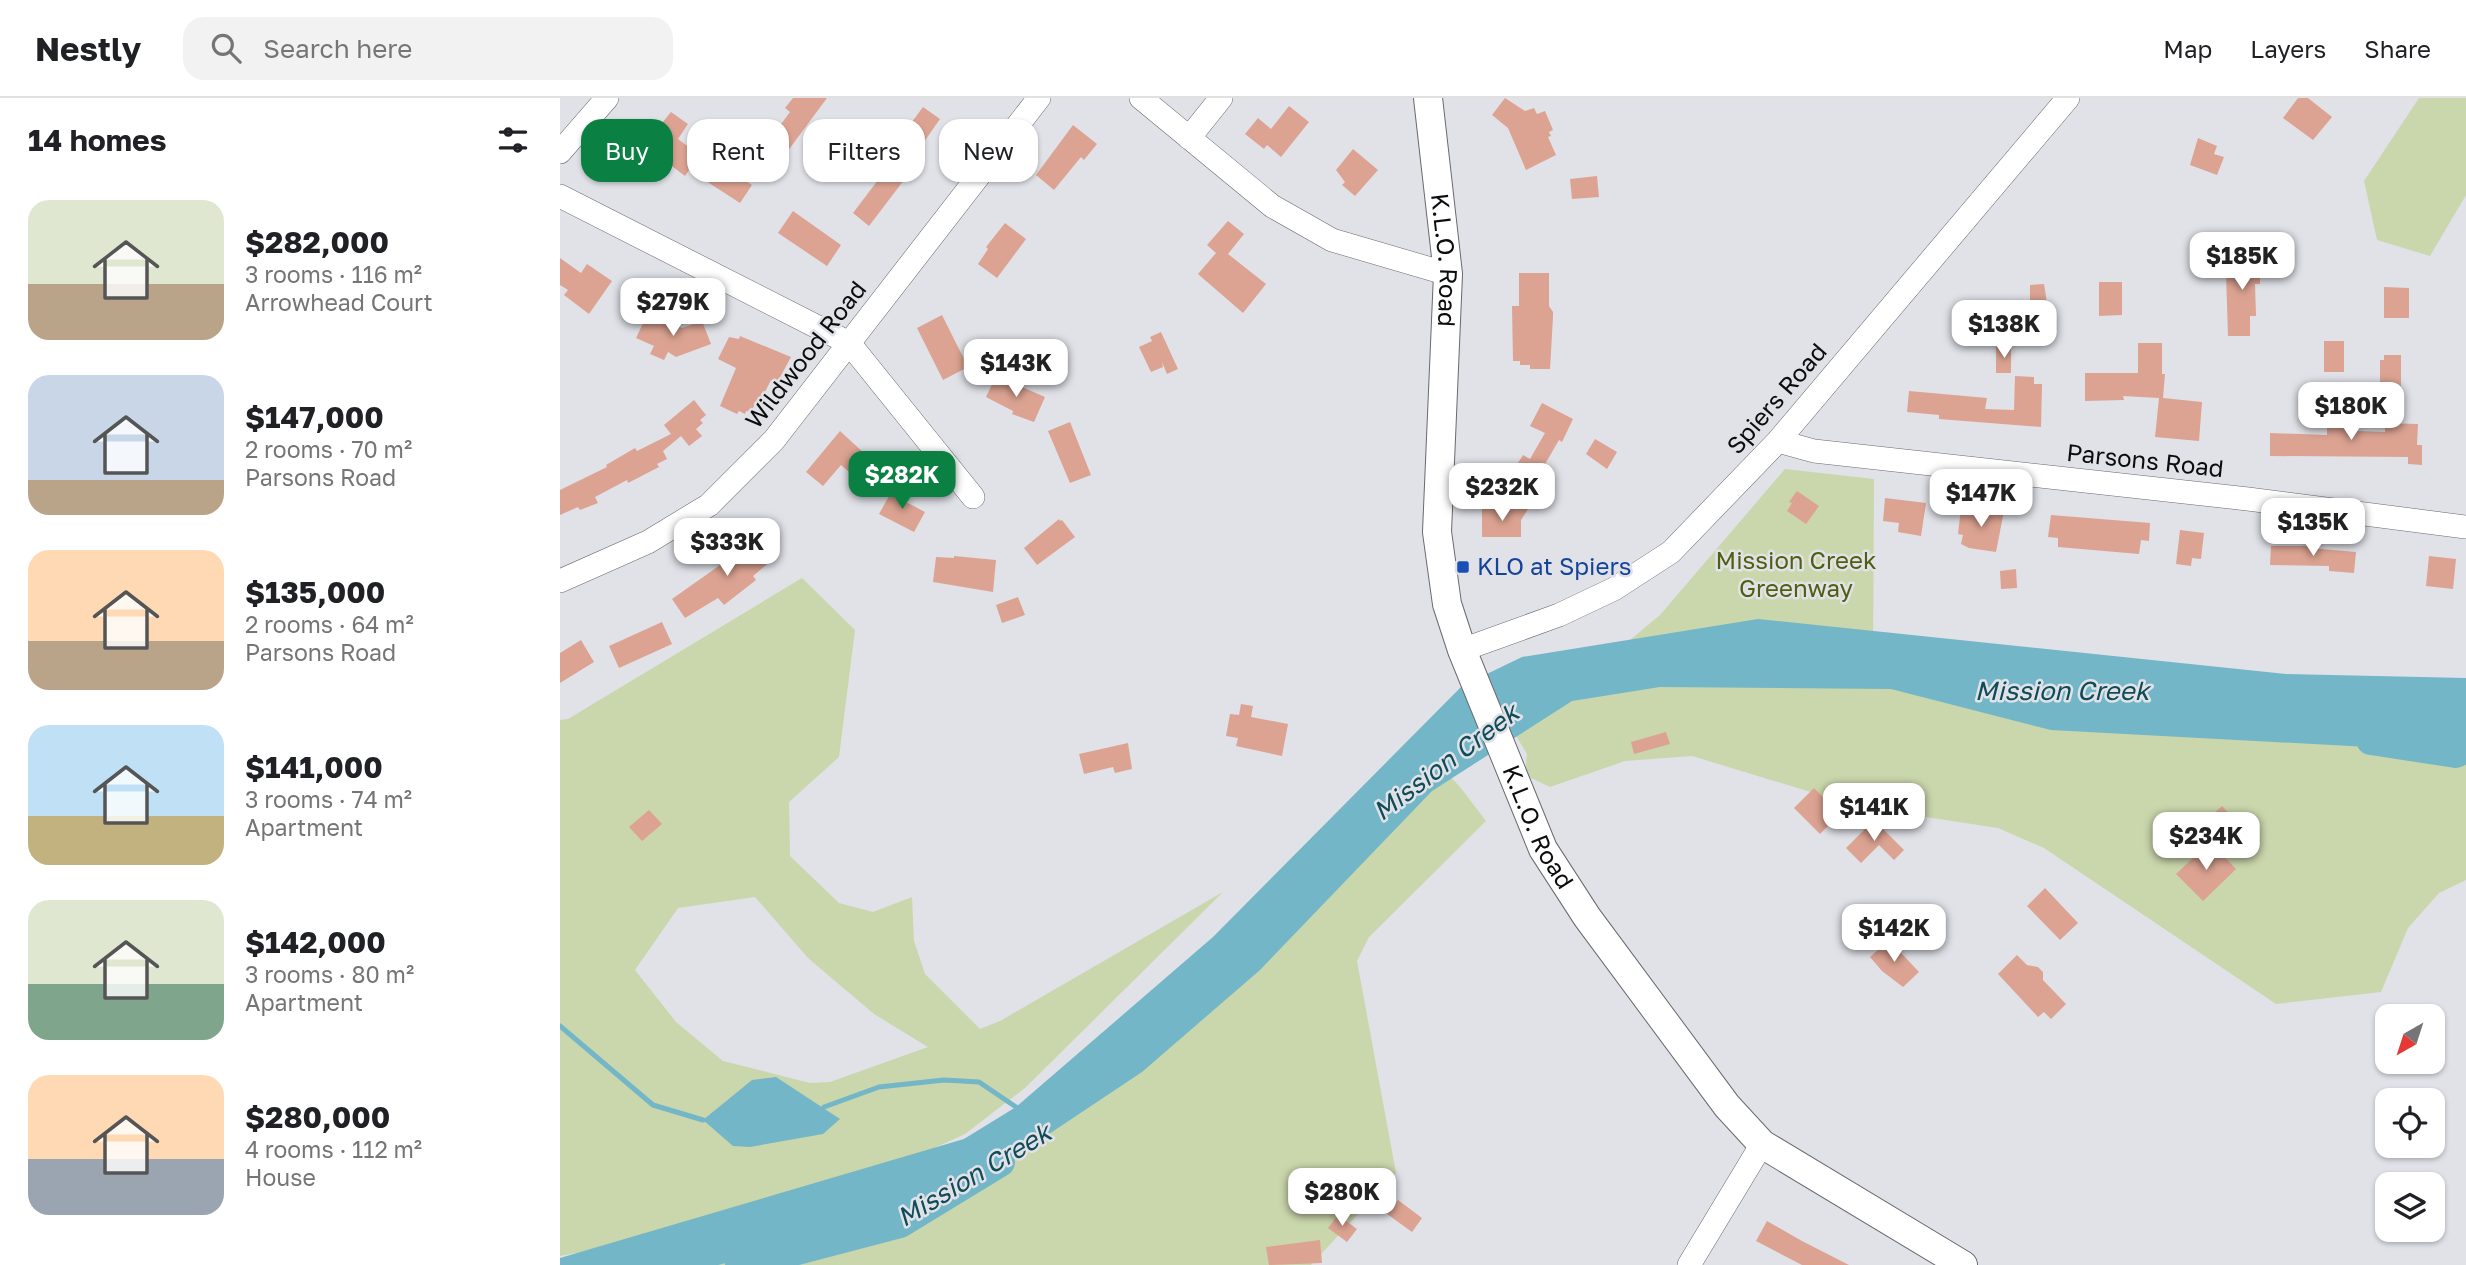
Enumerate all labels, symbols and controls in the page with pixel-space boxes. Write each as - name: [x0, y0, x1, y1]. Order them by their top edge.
- search box: [183, 17, 673, 80]
- text: Nestly: [35, 29, 141, 68]
- icon: search: [207, 29, 245, 67]
- text: Search here: [263, 33, 412, 64]
- text: Map: [2163, 34, 2212, 63]
- text: Layers: [2250, 34, 2326, 63]
- text: Share: [2364, 34, 2431, 63]
- chip: Buy: [581, 119, 673, 182]
- chip: Rent: [687, 119, 789, 182]
- chip: Filters: [803, 119, 925, 182]
- chip: New: [939, 119, 1038, 182]
- icon: filters: [494, 121, 532, 159]
- text: 14 homes: [28, 122, 167, 158]
- street label: K.L.O. Road: [1426, 192, 1464, 327]
- text: $282,000: [245, 224, 389, 260]
- icon: home: [84, 228, 168, 312]
- pin: $185K: [2193, 232, 2291, 292]
- text: $185K: [2206, 241, 2278, 269]
- text: 3 rooms · 116 m²: [245, 260, 422, 288]
- street label: Wildwood Road: [738, 275, 871, 434]
- pin: $279K: [624, 278, 722, 338]
- text: $279K: [636, 287, 710, 315]
- text: Arrowhead Court: [245, 288, 433, 316]
- pin: $138K: [1955, 300, 2053, 360]
- text: $138K: [1968, 309, 2040, 337]
- street label: Spiers Road: [1720, 337, 1832, 459]
- pin: $143K: [967, 340, 1065, 399]
- text: $143K: [980, 348, 1052, 376]
- pin: $180K: [2302, 382, 2400, 442]
- text: $180K: [2314, 391, 2388, 419]
- text: $147,000: [245, 399, 384, 435]
- icon: home: [84, 403, 168, 487]
- text: 2 rooms · 70 m²: [245, 435, 412, 463]
- street label: Parsons Road: [2065, 437, 2225, 482]
- pin: $282K: [853, 452, 951, 511]
- text: $282K: [865, 460, 939, 488]
- text: Parsons Road: [245, 463, 396, 491]
- pin: $232K: [1453, 464, 1551, 523]
- pin: $147K: [1932, 470, 2030, 529]
- text: $232K: [1465, 472, 1539, 500]
- text: $147K: [1946, 478, 2016, 506]
- pin: $135K: [2264, 498, 2362, 558]
- text: $135K: [2277, 507, 2349, 535]
- pin: $333K: [678, 518, 776, 578]
- text: $333K: [690, 527, 764, 555]
- park label: Mission Creek Greenway: [1716, 545, 1876, 602]
- place label: KLO at Spiers: [1477, 551, 1632, 580]
- marker: KLO at Spiers: [1455, 559, 1471, 575]
- text: $135,000: [245, 574, 385, 610]
- icon: home: [84, 578, 168, 662]
- text: 2 rooms · 64 m²: [245, 610, 414, 638]
- text: Parsons Road: [245, 638, 396, 666]
- water label: Mission Creek: [1975, 675, 2151, 706]
- water label: Mission Creek: [1367, 695, 1526, 826]
- text: $141,000: [245, 749, 383, 785]
- icon: home: [84, 753, 168, 837]
- street label: K.L.O. Road: [1497, 760, 1581, 894]
- pin: $141K: [1825, 784, 1923, 843]
- text: 3 rooms · 74 m²: [245, 785, 412, 813]
- text: $141K: [1839, 792, 1909, 820]
- pin: $234K: [2157, 812, 2255, 872]
- text: Apartment: [245, 813, 363, 841]
- text: $234K: [2169, 821, 2243, 849]
- pin: $142K: [1845, 904, 1943, 964]
- text: $142K: [1858, 913, 1930, 941]
- text: $142,000: [245, 924, 386, 960]
- icon: home: [84, 928, 168, 1012]
- text: 3 rooms · 80 m²: [245, 960, 414, 988]
- text: Apartment: [245, 988, 363, 1016]
- north arrow: [2375, 1004, 2445, 1074]
- map controls: [2375, 1004, 2445, 1242]
- button: locate: [2375, 1088, 2445, 1158]
- text: $280,000: [245, 1099, 390, 1135]
- icon: home: [84, 1103, 168, 1187]
- water label: Mission Creek: [891, 1115, 1058, 1233]
- text: 4 rooms · 112 m²: [245, 1135, 422, 1163]
- text: House: [245, 1163, 316, 1191]
- pin: $280K: [1293, 1168, 1391, 1228]
- button: layers: [2375, 1172, 2445, 1242]
- text: $280K: [1304, 1177, 1380, 1205]

